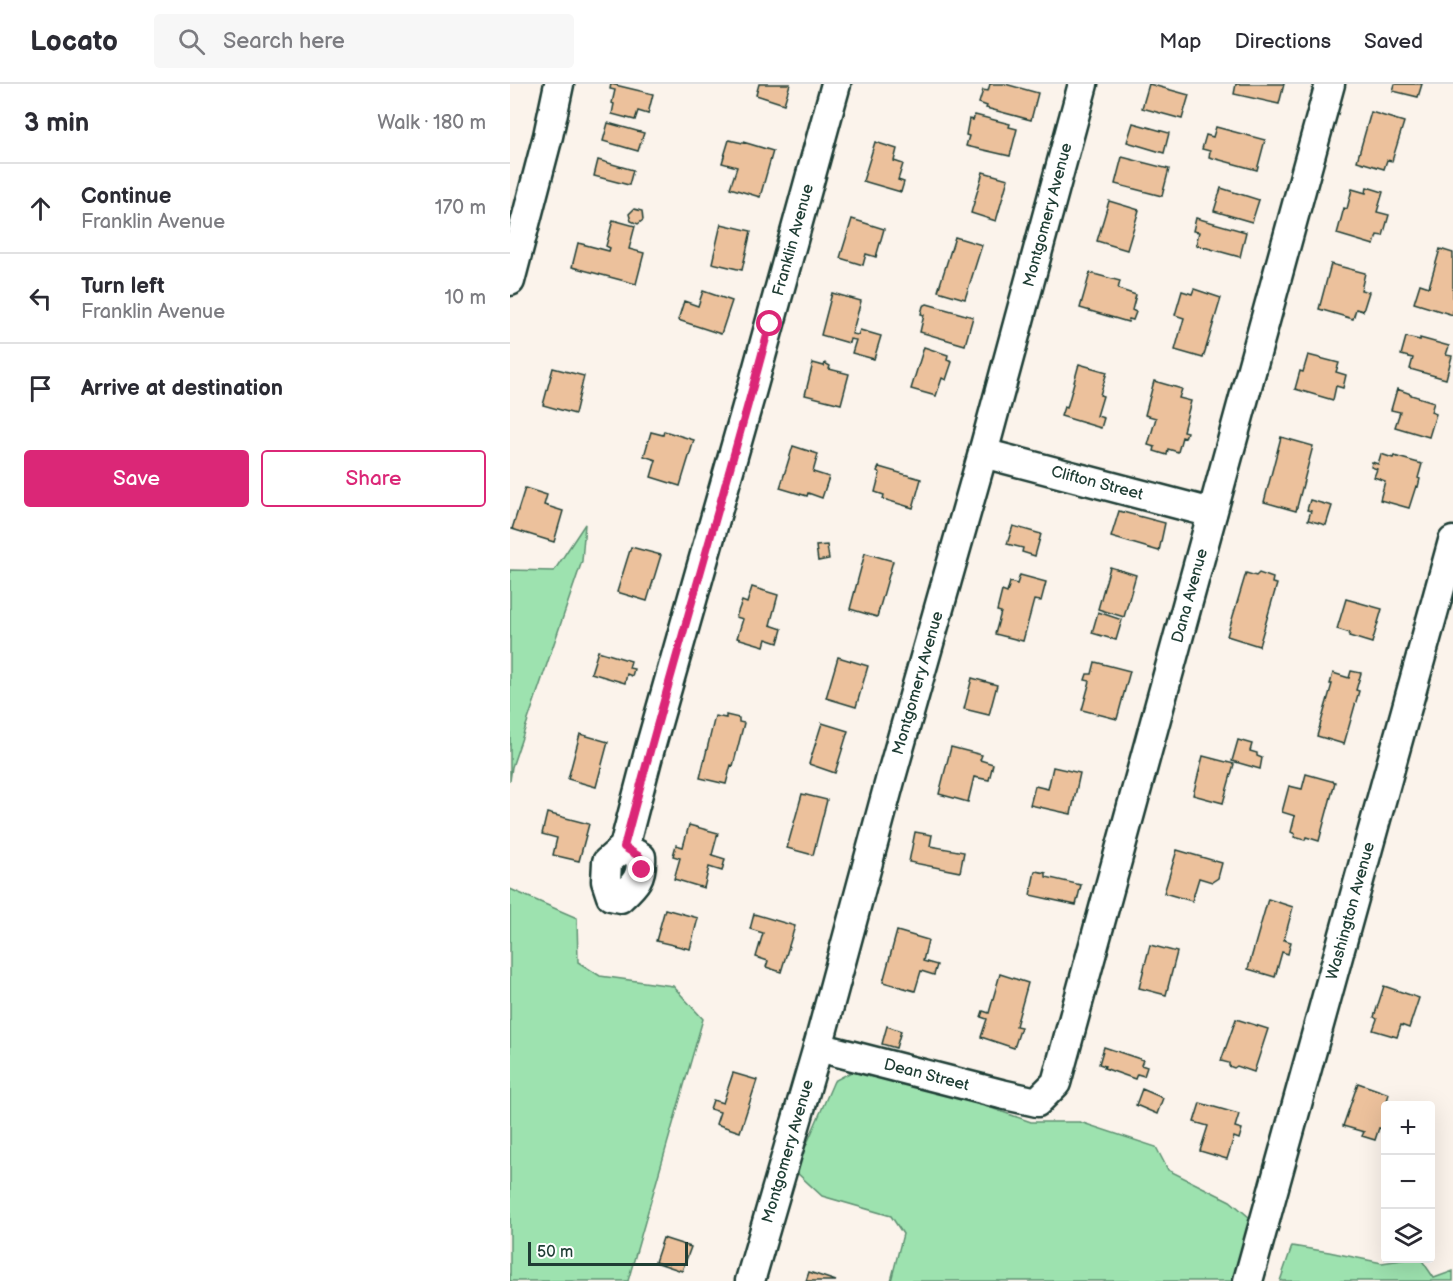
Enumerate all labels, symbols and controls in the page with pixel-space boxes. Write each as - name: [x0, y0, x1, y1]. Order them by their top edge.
- search box: [154, 14, 574, 68]
- text: Locato: [30, 25, 118, 58]
- icon: search: [175, 25, 208, 58]
- text: Search here: [223, 28, 345, 55]
- text: Map: [1159, 29, 1202, 54]
- text: Directions: [1235, 29, 1331, 54]
- text: Saved: [1364, 29, 1423, 54]
- text: 3 min: [24, 108, 89, 139]
- text: Walk · 180 m: [377, 111, 486, 135]
- street label: Montgomery Avenue: [1019, 140, 1076, 289]
- street label: Franklin Avenue: [769, 181, 818, 298]
- text: Continue: [81, 183, 171, 210]
- icon: ahead: [24, 192, 57, 225]
- text: 170 m: [435, 196, 486, 220]
- text: Franklin Avenue: [81, 210, 225, 234]
- text: Turn left: [81, 273, 165, 300]
- icon: left: [24, 282, 57, 315]
- text: 10 m: [445, 286, 486, 310]
- text: Franklin Avenue: [81, 300, 225, 324]
- route start: [756, 310, 782, 336]
- icon: arrive: [24, 372, 57, 405]
- text: Arrive at destination: [81, 375, 283, 402]
- button: Save: [24, 450, 249, 507]
- button: Share: [261, 450, 486, 507]
- street label: Clifton Street: [1049, 462, 1145, 504]
- street label: Dana Avenue: [1168, 546, 1212, 645]
- street label: Montgomery Avenue: [888, 609, 947, 757]
- street label: Washington Avenue: [1322, 839, 1379, 982]
- route end: [628, 856, 654, 882]
- street label: Dean Street: [882, 1055, 971, 1095]
- street label: Montgomery Avenue: [758, 1077, 818, 1225]
- map controls: [1381, 1101, 1435, 1263]
- button: +: [1381, 1101, 1435, 1155]
- button: −: [1381, 1155, 1435, 1209]
- button: layers: [1381, 1209, 1435, 1263]
- scale bar: [528, 1239, 688, 1266]
- text: 50 m: [537, 1243, 573, 1262]

